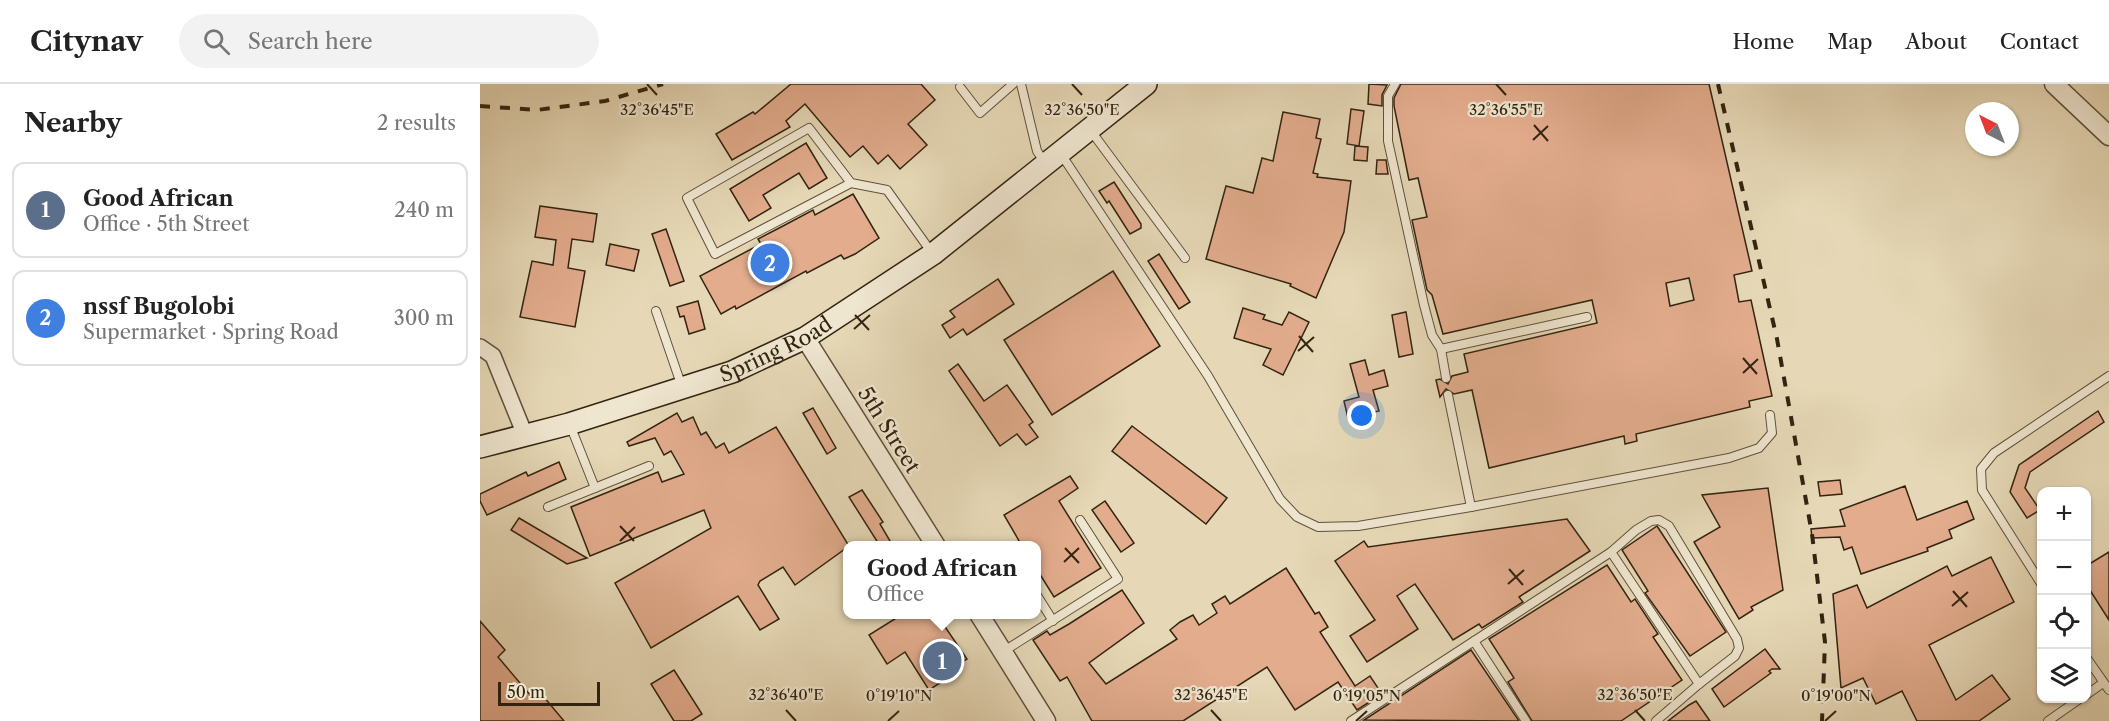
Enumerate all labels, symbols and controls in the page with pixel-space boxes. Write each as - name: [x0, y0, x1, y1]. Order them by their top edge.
- search box: [179, 14, 599, 68]
- text: Citynav: [30, 24, 143, 58]
- icon: search: [200, 25, 233, 58]
- text: Search here: [248, 28, 372, 55]
- text: Home: [1733, 29, 1794, 54]
- text: Map: [1827, 29, 1872, 54]
- text: About: [1905, 29, 1967, 54]
- text: Contact: [2000, 29, 2079, 54]
- text: 32°36'45"E: [620, 100, 694, 119]
- text: 32°36'50"E: [1044, 100, 1120, 119]
- text: 32°36'55"E: [1469, 100, 1543, 119]
- north arrow: [1965, 102, 2019, 156]
- text: Nearby: [24, 107, 122, 139]
- text: 2 results: [377, 111, 456, 135]
- text: Good African: [83, 185, 234, 212]
- text: 1: [41, 198, 50, 222]
- text: 240 m: [394, 198, 454, 222]
- text: Office · 5th Street: [83, 212, 249, 236]
- pin: 2: [750, 240, 790, 285]
- text: nssf Bugolobi: [83, 293, 235, 320]
- text: 2: [40, 306, 51, 330]
- text: 300 m: [394, 306, 454, 330]
- street label: Spring Road: [716, 311, 837, 387]
- text: Supermarket · Spring Road: [83, 320, 339, 344]
- street label: 5th Street: [853, 382, 926, 478]
- your location: [1347, 401, 1376, 430]
- map controls: [2037, 487, 2091, 703]
- button: +: [2037, 487, 2091, 541]
- popup: [843, 541, 1041, 619]
- button: −: [2037, 541, 2091, 595]
- text: Good African: [867, 555, 1017, 582]
- text: Office: [867, 582, 924, 606]
- button: locate: [2037, 595, 2091, 649]
- pin: 1: [922, 638, 962, 684]
- button: layers: [2037, 649, 2091, 703]
- scale bar: [498, 679, 600, 706]
- text: 50 m: [507, 682, 545, 702]
- text: 32°36'40"E: [748, 685, 824, 704]
- text: 32°36'45"E: [1174, 685, 1248, 704]
- text: 32°36'50"E: [1597, 685, 1673, 704]
- text: 0°19'10"N: [866, 686, 932, 705]
- text: 0°19'05"N: [1333, 686, 1401, 705]
- text: 0°19'00"N: [1801, 686, 1871, 705]

